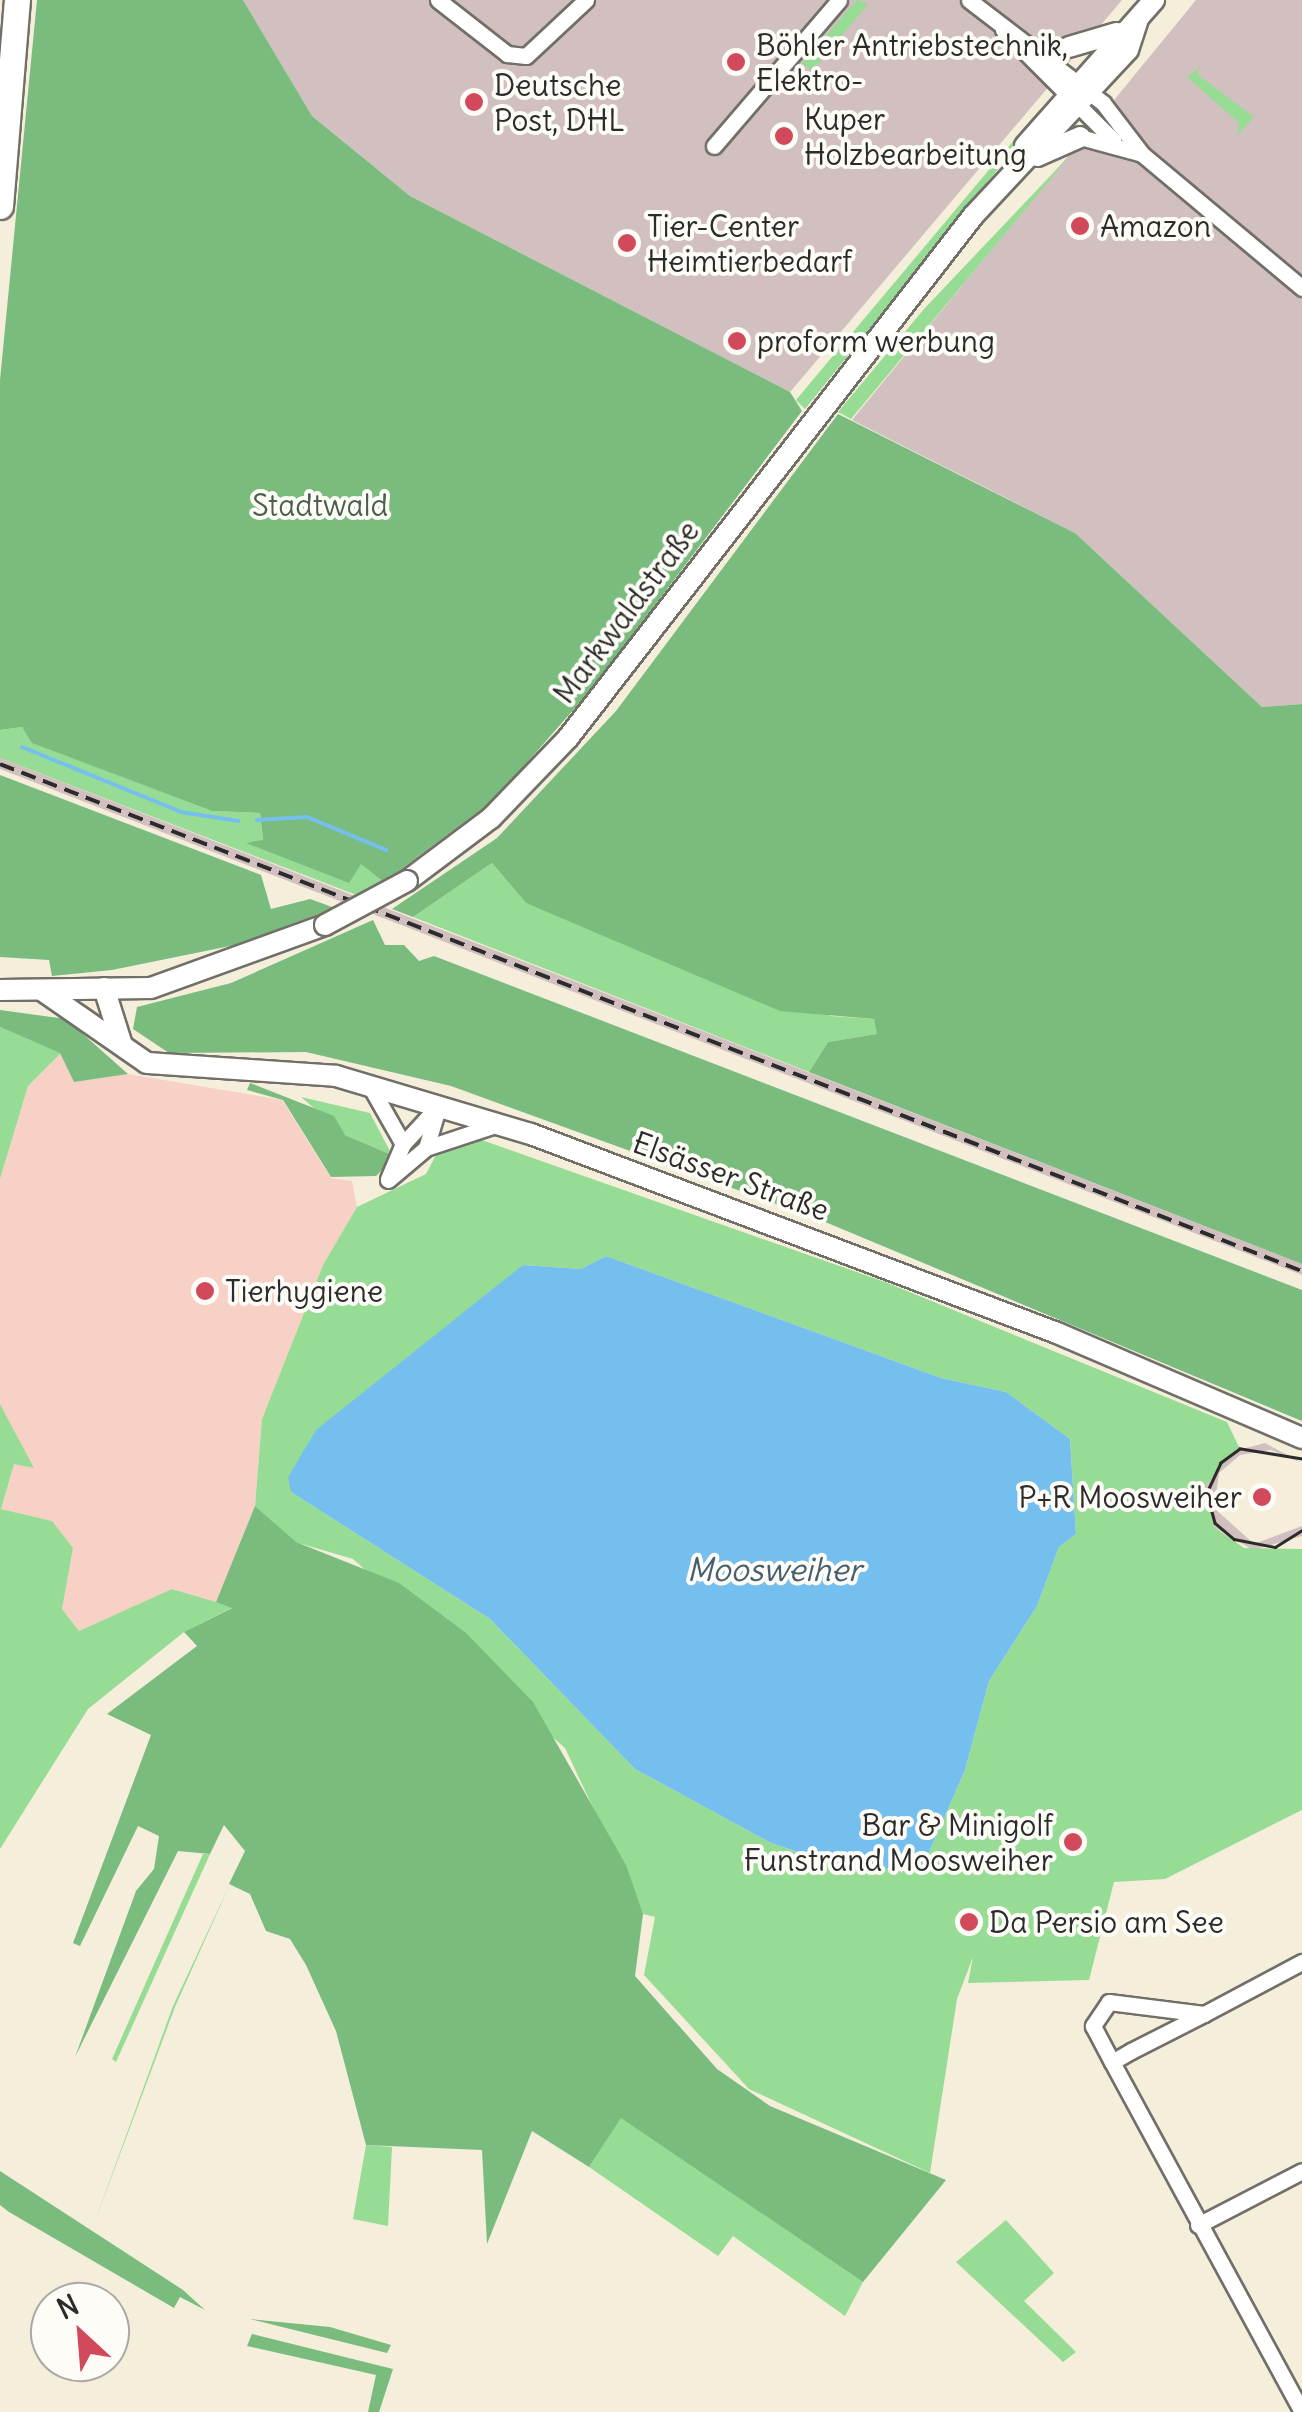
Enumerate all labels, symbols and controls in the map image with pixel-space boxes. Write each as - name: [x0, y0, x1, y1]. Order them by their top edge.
- place label: Böhler Antriebstechnik, Elektro-: [756, 27, 1068, 98]
- marker: Böhler Antriebstechnik, Elektro-: [725, 51, 747, 73]
- place label: Deutsche Post, DHL: [494, 67, 625, 138]
- marker: Deutsche Post, DHL: [463, 91, 485, 113]
- place label: Kuper Holzbearbeitung: [804, 101, 1027, 172]
- marker: Kuper Holzbearbeitung: [773, 125, 795, 147]
- place label: Tier-Center Heimtierbedarf: [647, 208, 852, 278]
- place label: Amazon: [1100, 208, 1211, 244]
- marker: Amazon: [1069, 215, 1091, 237]
- marker: Tier-Center Heimtierbedarf: [616, 232, 638, 254]
- place label: proform werbung: [757, 323, 995, 359]
- marker: proform werbung: [726, 330, 748, 352]
- park label: Stadtwald: [252, 487, 388, 523]
- street label: Markwaldstraße: [546, 514, 706, 710]
- street label: Elsässer Straße: [628, 1124, 834, 1228]
- place label: Tierhygiene: [225, 1273, 383, 1309]
- marker: Tierhygiene: [194, 1280, 216, 1302]
- place label: P+R Moosweiher: [1018, 1479, 1242, 1515]
- marker: P+R Moosweiher: [1251, 1486, 1273, 1508]
- water label: Moosweiher: [687, 1551, 861, 1589]
- place label: Bar & Minigolf Funstrand Moosweiher: [744, 1807, 1053, 1878]
- marker: Bar & Minigolf Funstrand Moosweiher: [1062, 1831, 1084, 1853]
- place label: Da Persio am See: [989, 1904, 1224, 1940]
- marker: Da Persio am See: [958, 1911, 980, 1933]
- north arrow: [30, 2282, 130, 2382]
- text: N: [51, 2286, 84, 2327]

